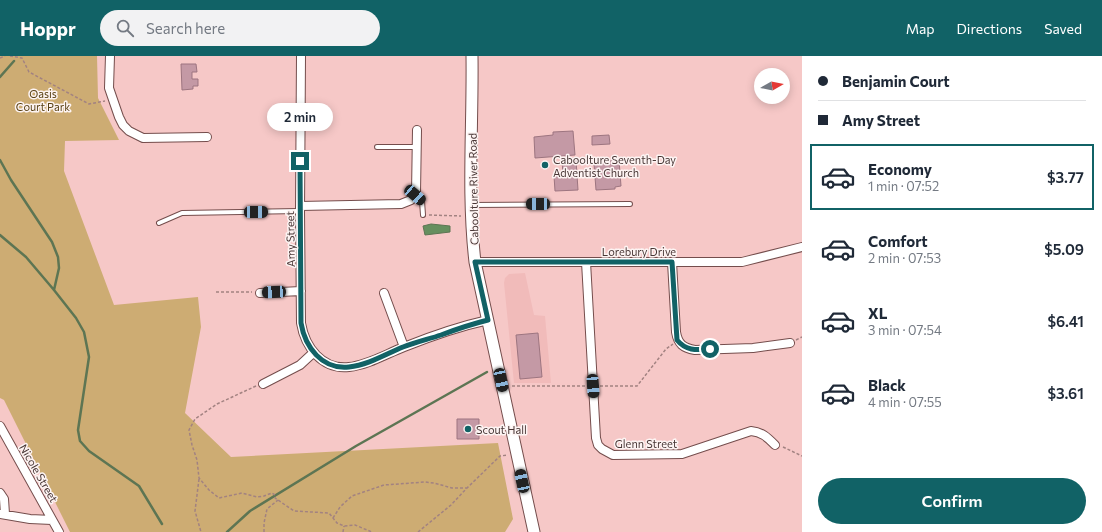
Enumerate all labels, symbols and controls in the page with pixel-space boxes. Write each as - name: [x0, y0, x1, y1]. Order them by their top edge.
- search box: [100, 10, 380, 46]
- text: Hoppr: [20, 17, 76, 40]
- icon: search: [114, 17, 136, 39]
- text: Search here: [146, 19, 225, 37]
- text: Map: [906, 20, 935, 37]
- text: Directions: [957, 20, 1022, 37]
- text: Saved: [1044, 20, 1082, 37]
- north arrow: [754, 68, 790, 104]
- map controls: [754, 68, 790, 104]
- text: Benjamin Court: [842, 72, 950, 90]
- park label: Oasis Court Park: [16, 87, 70, 113]
- callout: 2 min: [267, 103, 333, 131]
- text: 2 min: [284, 109, 316, 125]
- text: Amy Street: [842, 111, 920, 129]
- street label: Caboolture River Road: [466, 133, 480, 245]
- route end: [291, 152, 309, 170]
- place label: Caboolture Seventh-Day Adventist Church: [553, 153, 676, 179]
- icon: car: [820, 159, 856, 195]
- marker: Caboolture Seventh-Day Adventist Church: [540, 160, 550, 170]
- text: Economy: [868, 160, 932, 178]
- text: $3.77: [1047, 168, 1084, 186]
- text: 1 min · 07:52: [868, 178, 939, 194]
- car: [402, 183, 428, 207]
- car: [526, 198, 550, 210]
- car: [244, 206, 268, 218]
- street label: Amy Street: [283, 210, 297, 267]
- icon: car: [820, 231, 856, 267]
- text: Comfort: [868, 232, 928, 250]
- text: $5.09: [1044, 240, 1084, 258]
- street label: Lorebury Drive: [602, 245, 676, 258]
- text: 2 min · 07:53: [868, 250, 941, 266]
- car: [262, 285, 286, 299]
- icon: car: [820, 303, 856, 339]
- text: XL: [868, 304, 887, 322]
- text: $6.41: [1047, 312, 1084, 330]
- text: 3 min · 07:54: [868, 322, 942, 338]
- route start: [701, 340, 719, 358]
- car: [493, 367, 509, 393]
- car: [586, 374, 600, 398]
- icon: car: [820, 375, 856, 411]
- text: Black: [868, 376, 906, 394]
- text: $3.61: [1048, 384, 1084, 402]
- text: 4 min · 07:55: [868, 394, 942, 410]
- place label: Scout Hall: [476, 423, 527, 436]
- marker: Scout Hall: [463, 424, 473, 434]
- street label: Glenn Street: [615, 437, 678, 450]
- street label: Nicole Street: [17, 442, 61, 505]
- car: [514, 468, 530, 494]
- button: Confirm: [818, 478, 1086, 524]

